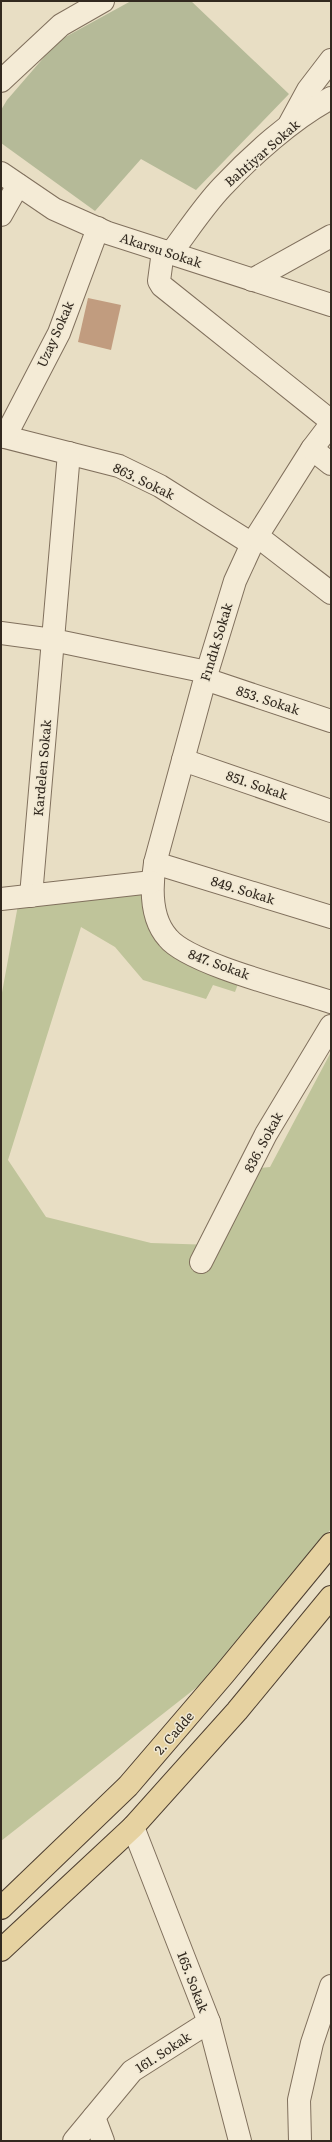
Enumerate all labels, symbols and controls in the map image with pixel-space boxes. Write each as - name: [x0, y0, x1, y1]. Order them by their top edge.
- street label: Bahtiyar Sokak: [220, 114, 304, 191]
- street label: Akarsu Sokak: [118, 227, 206, 272]
- street label: Uzay Sokak: [31, 297, 78, 370]
- street label: 863. Sokak: [110, 458, 179, 504]
- street label: Fındık Sokak: [195, 599, 237, 684]
- street label: 853. Sokak: [234, 680, 303, 719]
- street label: Kardelen Sokak: [28, 718, 55, 817]
- street label: 851. Sokak: [224, 765, 292, 804]
- street label: 849. Sokak: [209, 871, 279, 909]
- street label: 847. Sokak: [186, 944, 254, 984]
- street label: 836. Sokak: [239, 1107, 287, 1175]
- street label: 2. Cadde: [149, 1707, 198, 1758]
- street label: 165. Sokak: [173, 1949, 214, 2016]
- street label: 161. Sokak: [131, 2026, 195, 2077]

